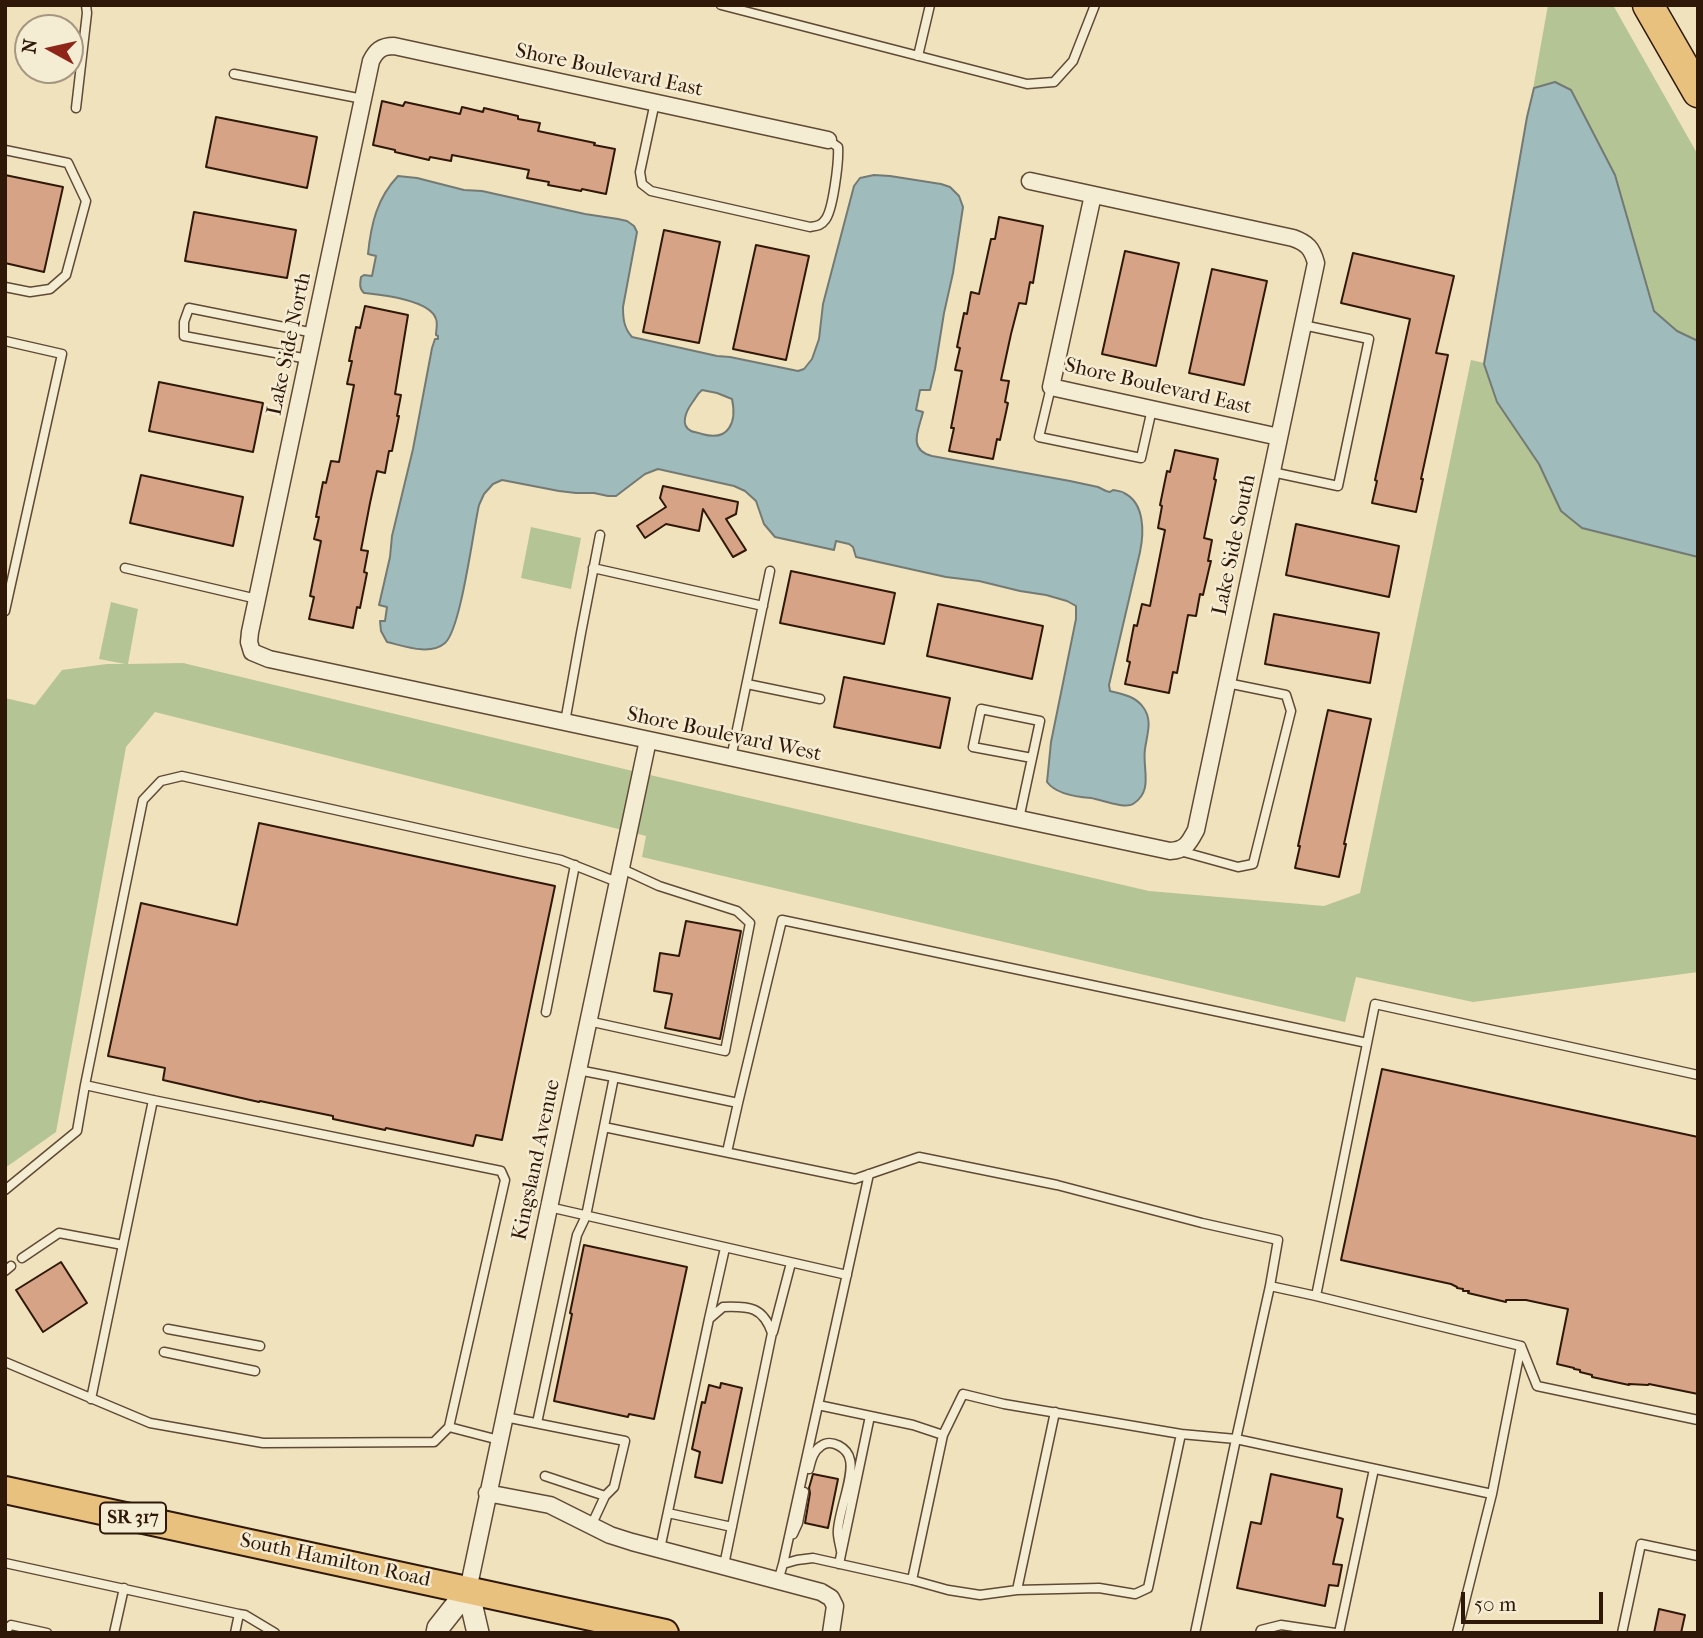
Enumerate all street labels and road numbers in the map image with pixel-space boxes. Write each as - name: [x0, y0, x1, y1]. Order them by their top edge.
- street label: Shore Boulevard East: [513, 39, 705, 103]
- street label: Lake Side North: [263, 270, 317, 418]
- street label: Shore Boulevard East: [1062, 353, 1254, 421]
- street label: Lake Side South: [1208, 472, 1262, 618]
- street label: Shore Boulevard West: [625, 702, 823, 768]
- street label: Kingsland Avenue: [508, 1077, 566, 1243]
- road number: SR 317: [100, 1502, 166, 1534]
- street label: South Hamilton Road: [237, 1529, 433, 1593]

